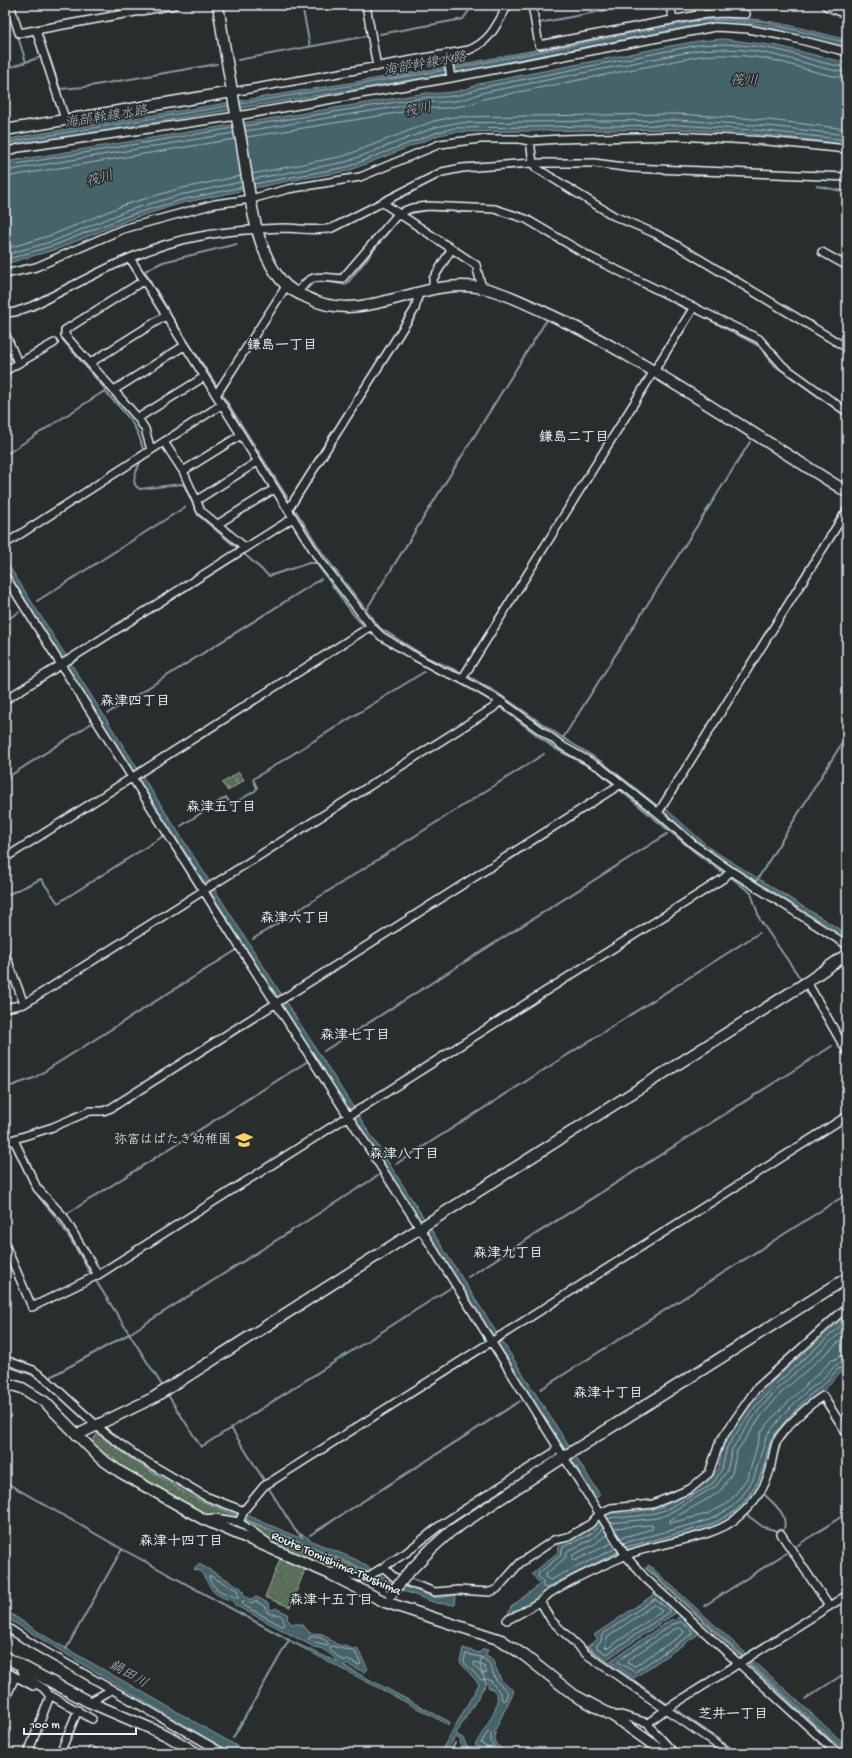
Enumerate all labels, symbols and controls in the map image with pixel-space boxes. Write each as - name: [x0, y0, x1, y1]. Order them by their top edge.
- water label: 海部幹線水路: [382, 48, 469, 81]
- water label: 筏川: [730, 72, 758, 91]
- water label: 筏川: [402, 99, 433, 122]
- water label: 海部幹線水路: [63, 102, 150, 133]
- water label: 筏川: [84, 167, 116, 192]
- district label: 鎌島一丁目: [247, 338, 317, 355]
- district label: 鎌島二丁目: [539, 430, 609, 447]
- district label: 森津四丁目: [100, 694, 170, 711]
- district label: 森津五丁目: [186, 800, 256, 817]
- district label: 森津六丁目: [260, 911, 330, 928]
- district label: 森津七丁目: [320, 1028, 390, 1045]
- school or university icon: 弥富はばたき幼稚園: [234, 1130, 254, 1150]
- place label: 弥富はばたき幼稚園: [114, 1132, 231, 1148]
- district label: 森津八丁目: [369, 1147, 439, 1164]
- district label: 森津九丁目: [473, 1246, 543, 1263]
- district label: 森津十丁目: [573, 1386, 643, 1403]
- street label: Route Tomishima-Tsushima: [269, 1529, 404, 1600]
- district label: 森津十四丁目: [139, 1534, 223, 1551]
- district label: 森津十五丁目: [289, 1593, 373, 1610]
- water label: 鍋田川: [106, 1657, 150, 1693]
- district label: 芝井一丁目: [698, 1706, 768, 1724]
- scale bar: [24, 1710, 136, 1736]
- text: 100 m: [29, 1719, 60, 1733]

